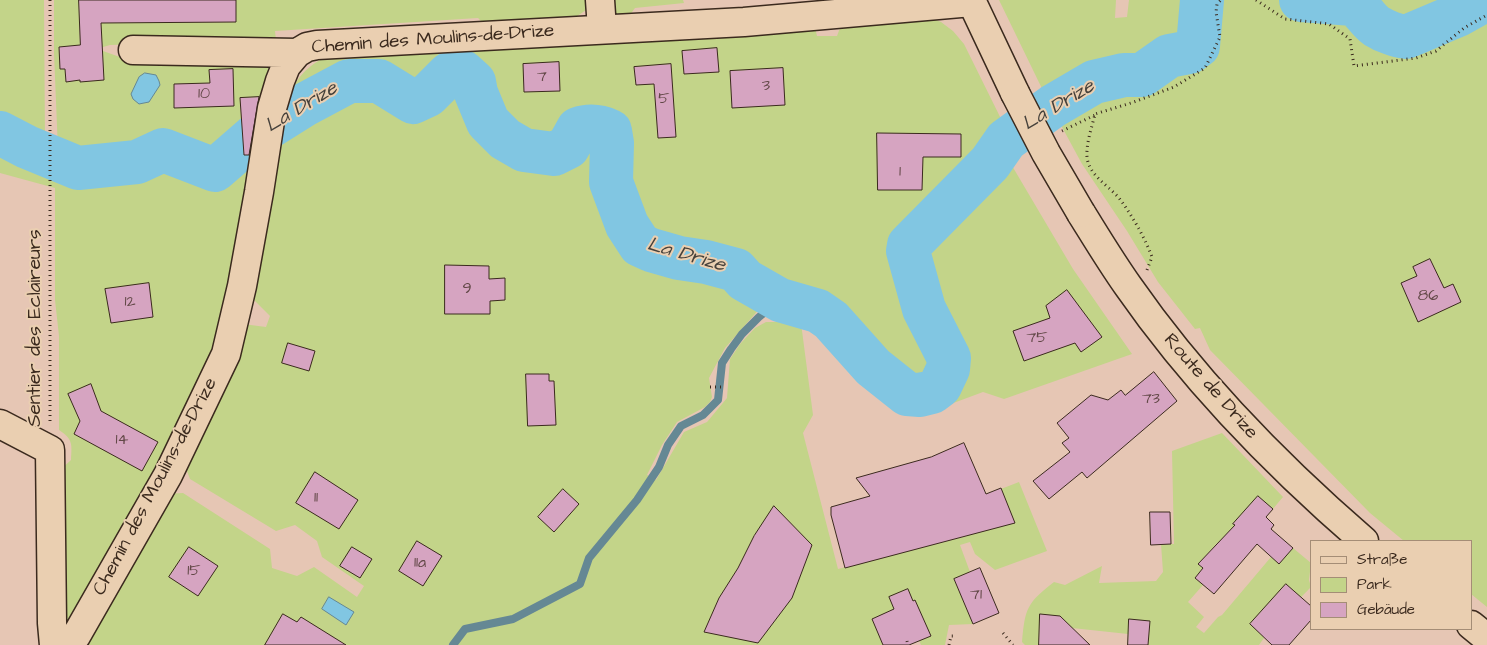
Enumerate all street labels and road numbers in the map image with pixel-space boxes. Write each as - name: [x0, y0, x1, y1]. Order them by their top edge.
- street label: Chemin des Moulins-de-Drize: [311, 20, 555, 60]
- street label: Sentier des Eclaireurs: [25, 229, 47, 427]
- street label: Route de Drize: [1158, 330, 1262, 444]
- street label: Chemin des Moulins-de-Drize: [89, 374, 223, 600]

